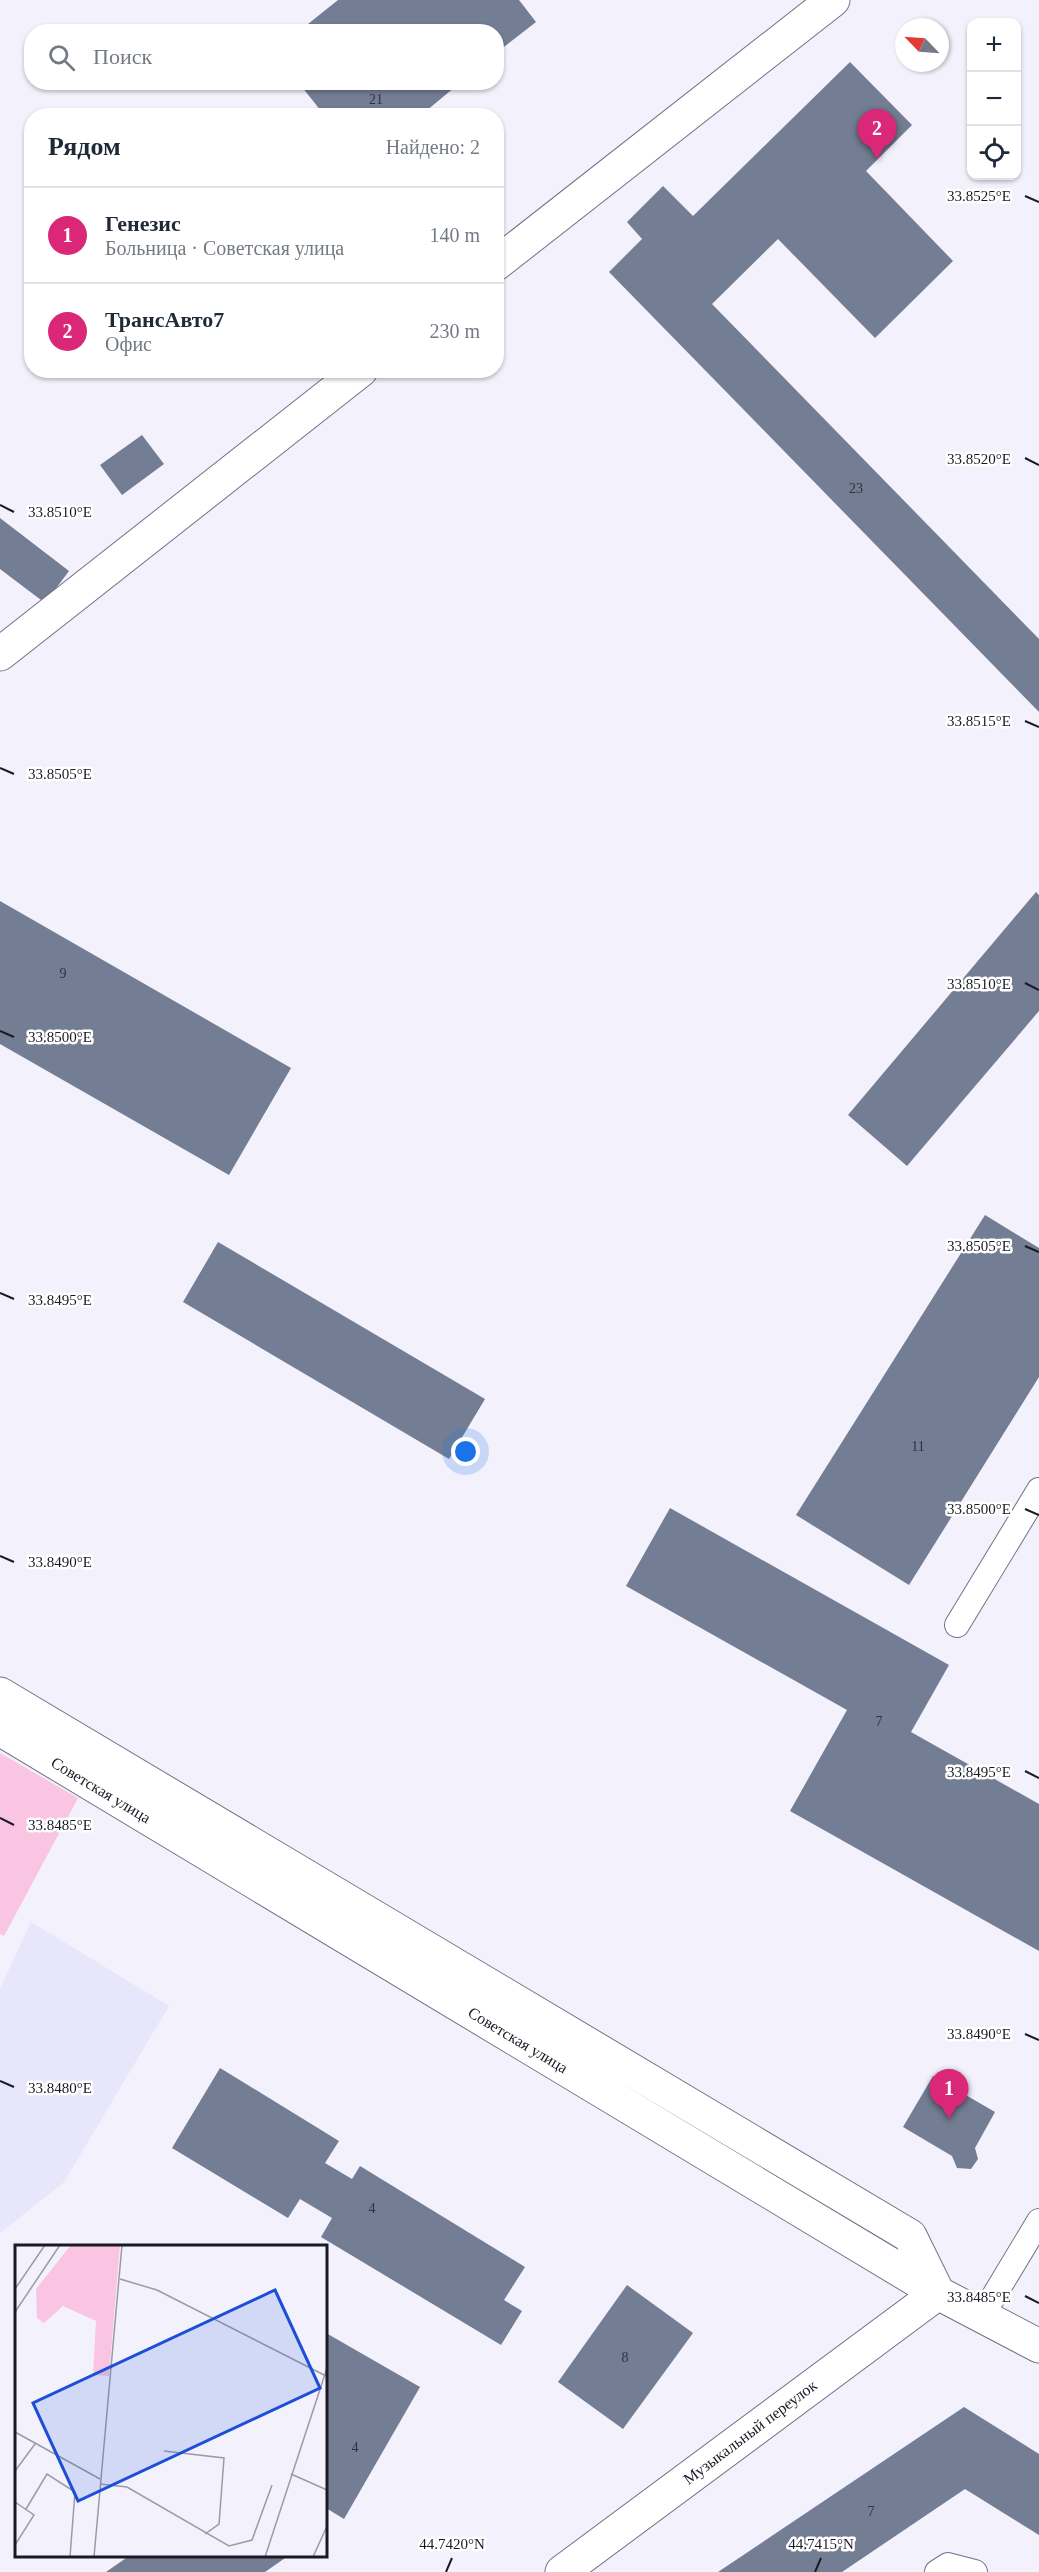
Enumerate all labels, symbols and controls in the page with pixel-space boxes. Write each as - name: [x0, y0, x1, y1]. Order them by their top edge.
- north arrow: [895, 18, 949, 72]
- map controls: [967, 18, 1021, 180]
- button: +: [967, 18, 1021, 72]
- search box: [24, 24, 504, 90]
- icon: search: [45, 41, 78, 74]
- text: Поиск: [93, 44, 152, 69]
- button: −: [967, 72, 1021, 126]
- house number: 21: [369, 92, 383, 107]
- pin: 2: [858, 110, 896, 159]
- button: locate: [967, 126, 1021, 180]
- text: Рядом: [48, 132, 121, 161]
- text: Найдено: 2: [386, 136, 480, 158]
- text: 33.8525°E: [947, 188, 1011, 204]
- text: Генезис: [105, 211, 181, 236]
- text: 1: [63, 224, 73, 246]
- text: 140 m: [429, 224, 480, 246]
- text: Больница · Советская улица: [105, 237, 344, 259]
- text: ТрансАвто7: [105, 307, 224, 332]
- text: 2: [63, 320, 73, 342]
- text: 230 m: [429, 320, 480, 342]
- text: Офис: [105, 333, 152, 355]
- text: 33.8520°E: [947, 451, 1011, 467]
- house number: 23: [849, 481, 863, 496]
- text: 33.8510°E: [28, 504, 92, 520]
- text: 33.8515°E: [947, 713, 1011, 729]
- text: 33.8505°E: [28, 766, 92, 782]
- house number: 9: [60, 966, 67, 981]
- text: 33.8510°E: [947, 976, 1011, 992]
- text: 33.8500°E: [28, 1029, 92, 1045]
- text: 33.8505°E: [947, 1238, 1011, 1254]
- text: 33.8495°E: [28, 1292, 92, 1308]
- your location: [451, 1437, 480, 1466]
- house number: 11: [911, 1439, 925, 1454]
- text: 33.8500°E: [947, 1501, 1011, 1517]
- text: 33.8490°E: [28, 1554, 92, 1570]
- house number: 7: [876, 1714, 883, 1729]
- street label: Советская улица: [48, 1754, 154, 1827]
- text: 33.8495°E: [947, 1764, 1011, 1780]
- text: 33.8485°E: [28, 1817, 92, 1833]
- street label: Советская улица: [465, 2004, 571, 2077]
- text: 33.8490°E: [947, 2026, 1011, 2042]
- pin: 1: [930, 2070, 968, 2119]
- text: 33.8480°E: [28, 2080, 92, 2096]
- house number: 4: [369, 2201, 376, 2216]
- inset map: [15, 2245, 327, 2557]
- text: 33.8485°E: [947, 2289, 1011, 2305]
- house number: 8: [622, 2350, 629, 2365]
- street label: Музыкальный переулок: [680, 2376, 821, 2488]
- house number: 4: [352, 2440, 359, 2455]
- house number: 7: [868, 2504, 875, 2519]
- text: 44.7420°N: [419, 2536, 485, 2552]
- text: 44.7415°N: [788, 2536, 854, 2552]

